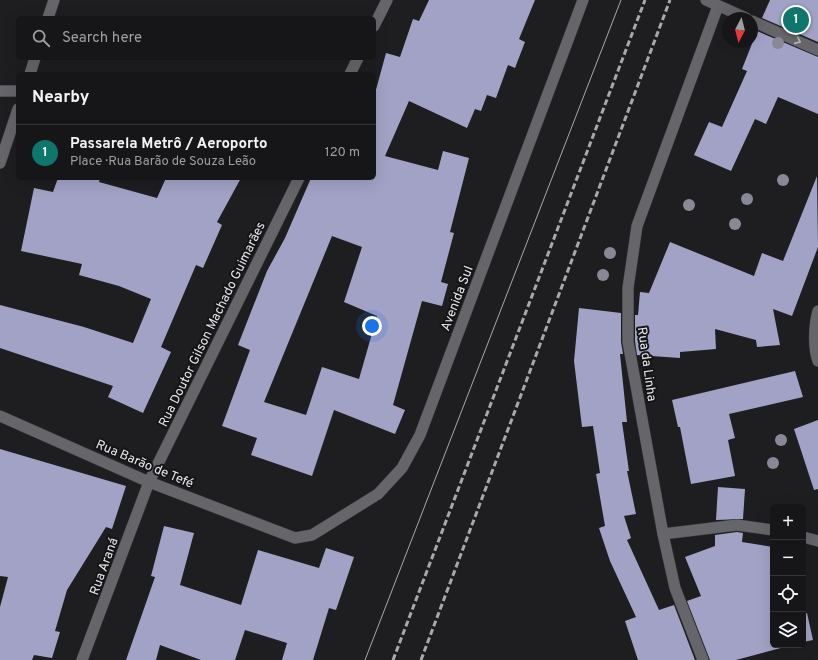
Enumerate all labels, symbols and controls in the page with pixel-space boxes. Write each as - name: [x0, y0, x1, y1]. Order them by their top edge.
- pin: 1: [783, 5, 809, 35]
- north arrow: [722, 12, 758, 48]
- search box: [16, 16, 376, 60]
- icon: search: [30, 27, 52, 49]
- text: Search here: [62, 29, 142, 48]
- one-way arrow: [793, 36, 801, 44]
- text: Nearby: [32, 87, 89, 109]
- text: Passarela Metrô / Aeroporto: [70, 135, 268, 154]
- text: 1: [42, 145, 48, 161]
- text: 120 m: [325, 145, 360, 161]
- text: Place · Rua Barão de Souza Leão: [70, 154, 256, 170]
- street label: Rua Doutor Gilson Machado Guimarães: [156, 220, 270, 430]
- street label: Avenida Sul: [438, 264, 478, 333]
- your location: [362, 316, 382, 336]
- street label: Rua da Linha: [633, 326, 659, 403]
- street label: Rua Barão de Tefé: [93, 437, 195, 493]
- map controls: [770, 504, 806, 648]
- button: +: [770, 504, 806, 540]
- street label: Rua Araná: [87, 536, 123, 598]
- button: −: [770, 540, 806, 576]
- button: locate: [770, 576, 806, 612]
- button: layers: [770, 612, 806, 648]

